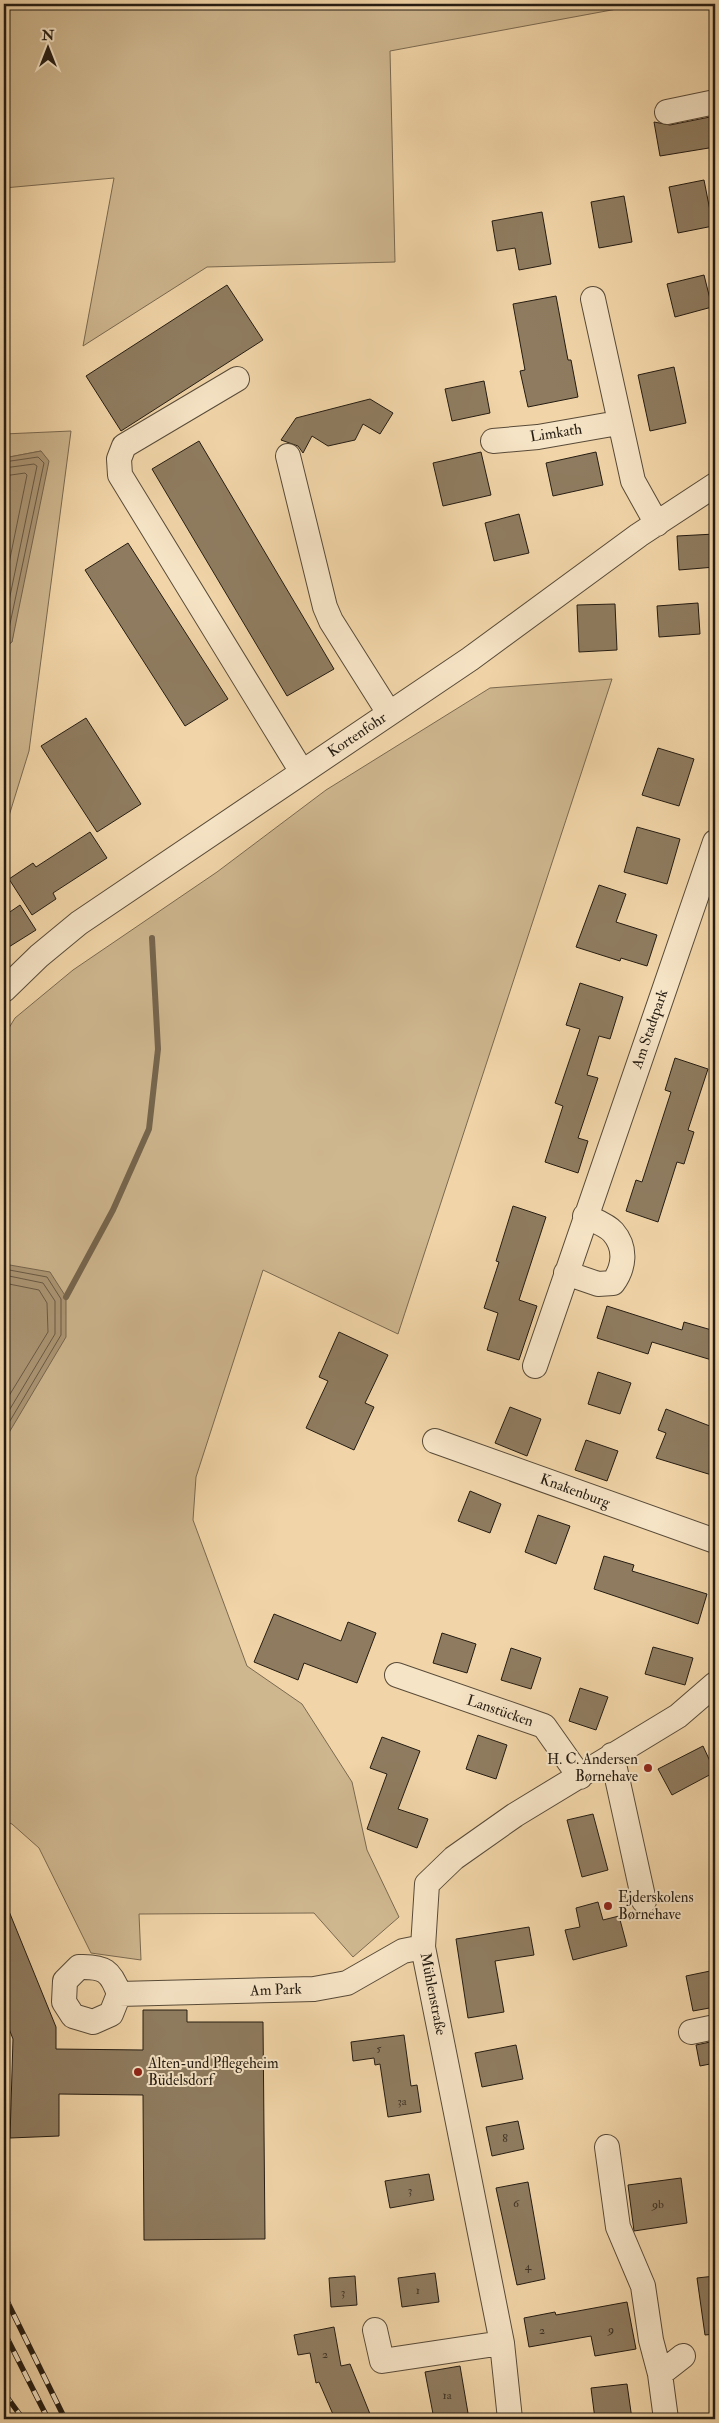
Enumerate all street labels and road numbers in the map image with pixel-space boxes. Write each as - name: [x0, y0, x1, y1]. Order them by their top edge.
- street label: Limkath: [529, 419, 584, 446]
- street label: Kortenfohr: [324, 708, 391, 762]
- street label: Am Stadtpark: [627, 987, 673, 1072]
- street label: Knakenburg: [537, 1470, 613, 1513]
- street label: Lanstücken: [464, 1691, 536, 1731]
- street label: Mühlenstraße: [416, 1951, 450, 2037]
- street label: Am Park: [249, 1980, 302, 2000]

